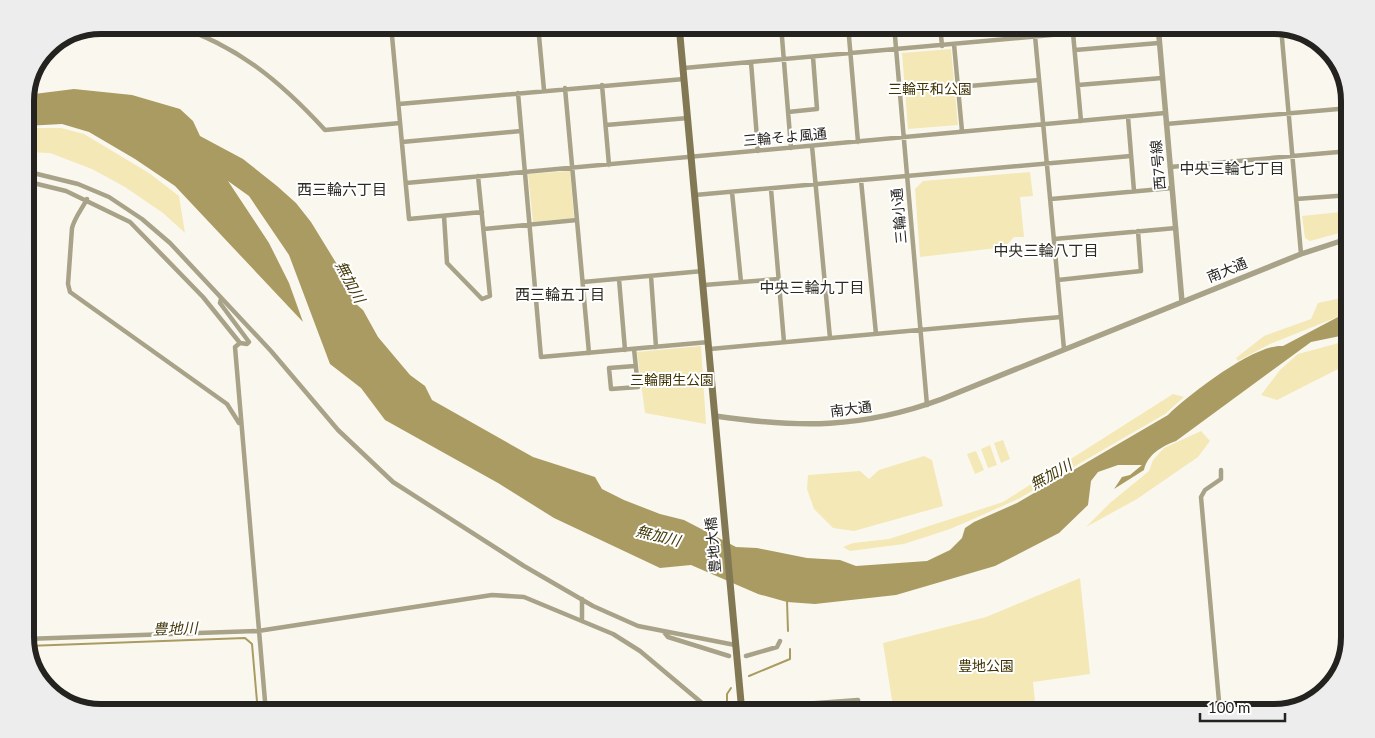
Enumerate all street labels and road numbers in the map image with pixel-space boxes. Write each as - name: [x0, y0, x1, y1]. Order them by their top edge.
- street label: 三輪そよ風通: [742, 124, 828, 149]
- street label: 西7号線: [1147, 139, 1168, 191]
- street label: 三輪小通: [888, 187, 909, 245]
- street label: 南大通: [1204, 254, 1249, 285]
- street label: 南大通: [829, 398, 873, 419]
- street label: 豊地大橋: [702, 516, 723, 574]

